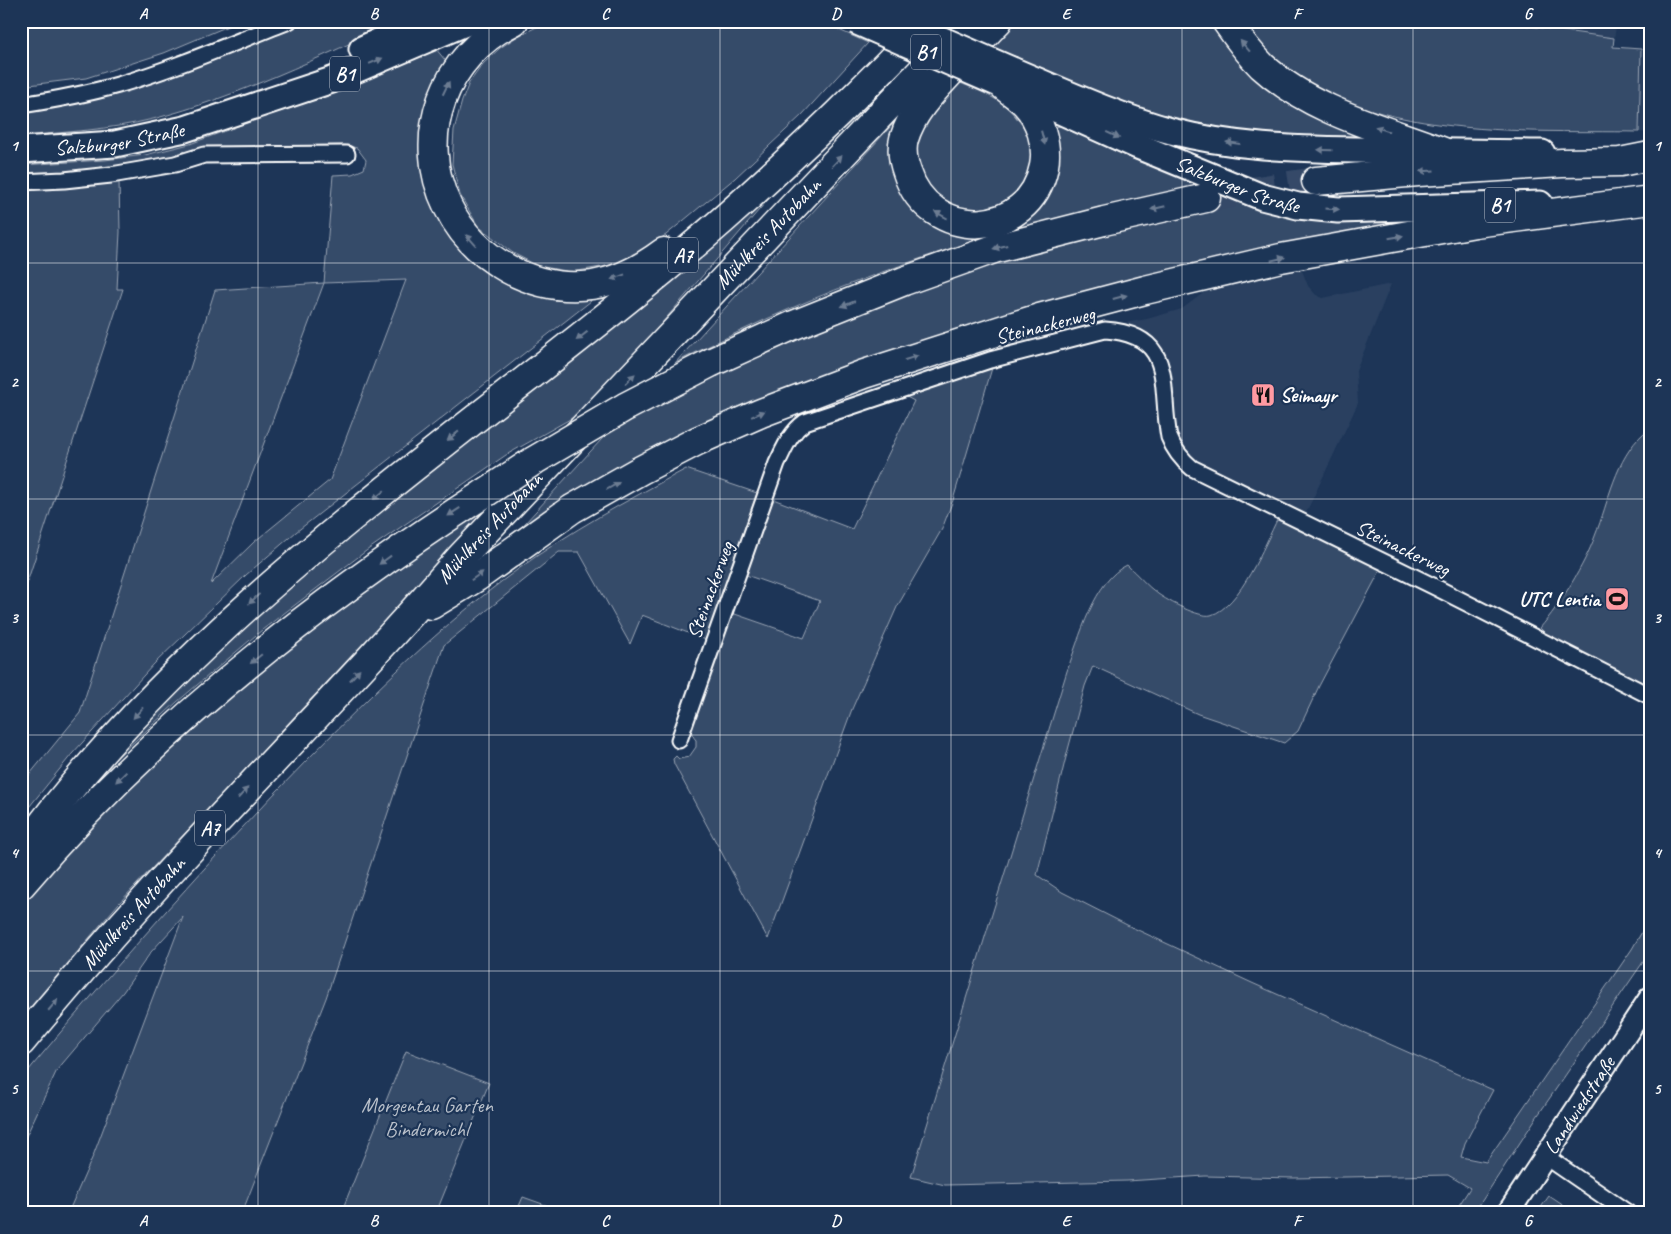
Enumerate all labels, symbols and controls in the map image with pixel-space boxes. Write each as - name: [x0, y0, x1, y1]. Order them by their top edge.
- text: A: [139, 4, 149, 24]
- text: B: [370, 4, 380, 24]
- text: C: [601, 4, 611, 24]
- text: D: [831, 4, 842, 24]
- text: E: [1062, 4, 1073, 24]
- text: F: [1293, 4, 1304, 24]
- text: G: [1524, 4, 1534, 24]
- road number: B1: [911, 34, 941, 70]
- one-way arrow: [1239, 41, 1251, 53]
- road number: B1: [330, 56, 360, 92]
- one-way arrow: [369, 56, 384, 64]
- one-way arrow: [442, 81, 450, 96]
- street label: Salzburger Straße: [54, 116, 188, 161]
- one-way arrow: [1374, 125, 1389, 133]
- one-way arrow: [1039, 131, 1047, 146]
- one-way arrow: [1106, 131, 1120, 139]
- text: 1: [10, 136, 19, 156]
- text: 1: [1653, 136, 1662, 156]
- one-way arrow: [1225, 139, 1241, 147]
- one-way arrow: [1317, 145, 1333, 153]
- street label: Salzburger Straße: [1172, 150, 1304, 219]
- one-way arrow: [831, 156, 843, 168]
- one-way arrow: [1419, 167, 1435, 175]
- street label: Mühlkreis Autobahn: [709, 171, 828, 294]
- road number: B1: [1485, 188, 1515, 222]
- one-way arrow: [1150, 204, 1166, 212]
- one-way arrow: [1325, 206, 1341, 214]
- one-way arrow: [934, 210, 948, 219]
- one-way arrow: [1388, 232, 1404, 240]
- one-way arrow: [465, 234, 477, 246]
- road number: A7: [668, 238, 698, 272]
- one-way arrow: [993, 244, 1008, 252]
- one-way arrow: [1271, 255, 1286, 263]
- one-way arrow: [610, 273, 625, 281]
- one-way arrow: [1113, 292, 1128, 300]
- one-way arrow: [841, 300, 855, 308]
- street label: Steinackerweg: [993, 300, 1099, 350]
- one-way arrow: [575, 331, 588, 342]
- one-way arrow: [904, 354, 919, 362]
- text: 2: [10, 372, 19, 392]
- text: 2: [1653, 372, 1662, 392]
- one-way arrow: [624, 374, 636, 386]
- restaurant icon: Seimayr: [1250, 382, 1276, 408]
- place label: Seimayr: [1280, 382, 1339, 409]
- one-way arrow: [751, 410, 766, 418]
- one-way arrow: [446, 431, 460, 441]
- street label: Mühlkreis Autobahn: [431, 465, 549, 589]
- one-way arrow: [605, 482, 620, 490]
- one-way arrow: [373, 489, 386, 500]
- one-way arrow: [448, 507, 461, 517]
- street label: Steinackerweg: [1352, 514, 1456, 583]
- street label: Steinackerweg: [680, 536, 740, 642]
- one-way arrow: [378, 555, 392, 565]
- one-way arrow: [471, 571, 484, 581]
- place label: UTC Lentia: [1519, 586, 1602, 612]
- sports icon: UTC Lentia: [1604, 586, 1630, 612]
- one-way arrow: [249, 593, 261, 605]
- text: 3: [10, 608, 19, 628]
- text: 3: [1653, 608, 1662, 628]
- one-way arrow: [250, 653, 263, 664]
- one-way arrow: [349, 670, 361, 682]
- one-way arrow: [132, 707, 144, 719]
- one-way arrow: [115, 771, 127, 783]
- one-way arrow: [237, 788, 249, 800]
- road number: A7: [195, 810, 225, 846]
- text: 4: [10, 843, 19, 863]
- text: 4: [1653, 843, 1662, 863]
- street label: Mühlkreis Autobahn: [75, 849, 192, 975]
- one-way arrow: [47, 999, 58, 1012]
- street label: Landwiedstraße: [1537, 1050, 1622, 1159]
- text: 5: [11, 1079, 20, 1099]
- text: 5: [1654, 1079, 1663, 1099]
- park label: Morgentau Garten Bindermichl: [361, 1092, 493, 1142]
- text: A: [139, 1211, 149, 1231]
- text: B: [370, 1211, 380, 1231]
- text: C: [601, 1211, 611, 1231]
- text: D: [831, 1211, 842, 1231]
- text: E: [1062, 1211, 1073, 1231]
- text: F: [1293, 1211, 1304, 1231]
- text: G: [1524, 1211, 1534, 1231]

